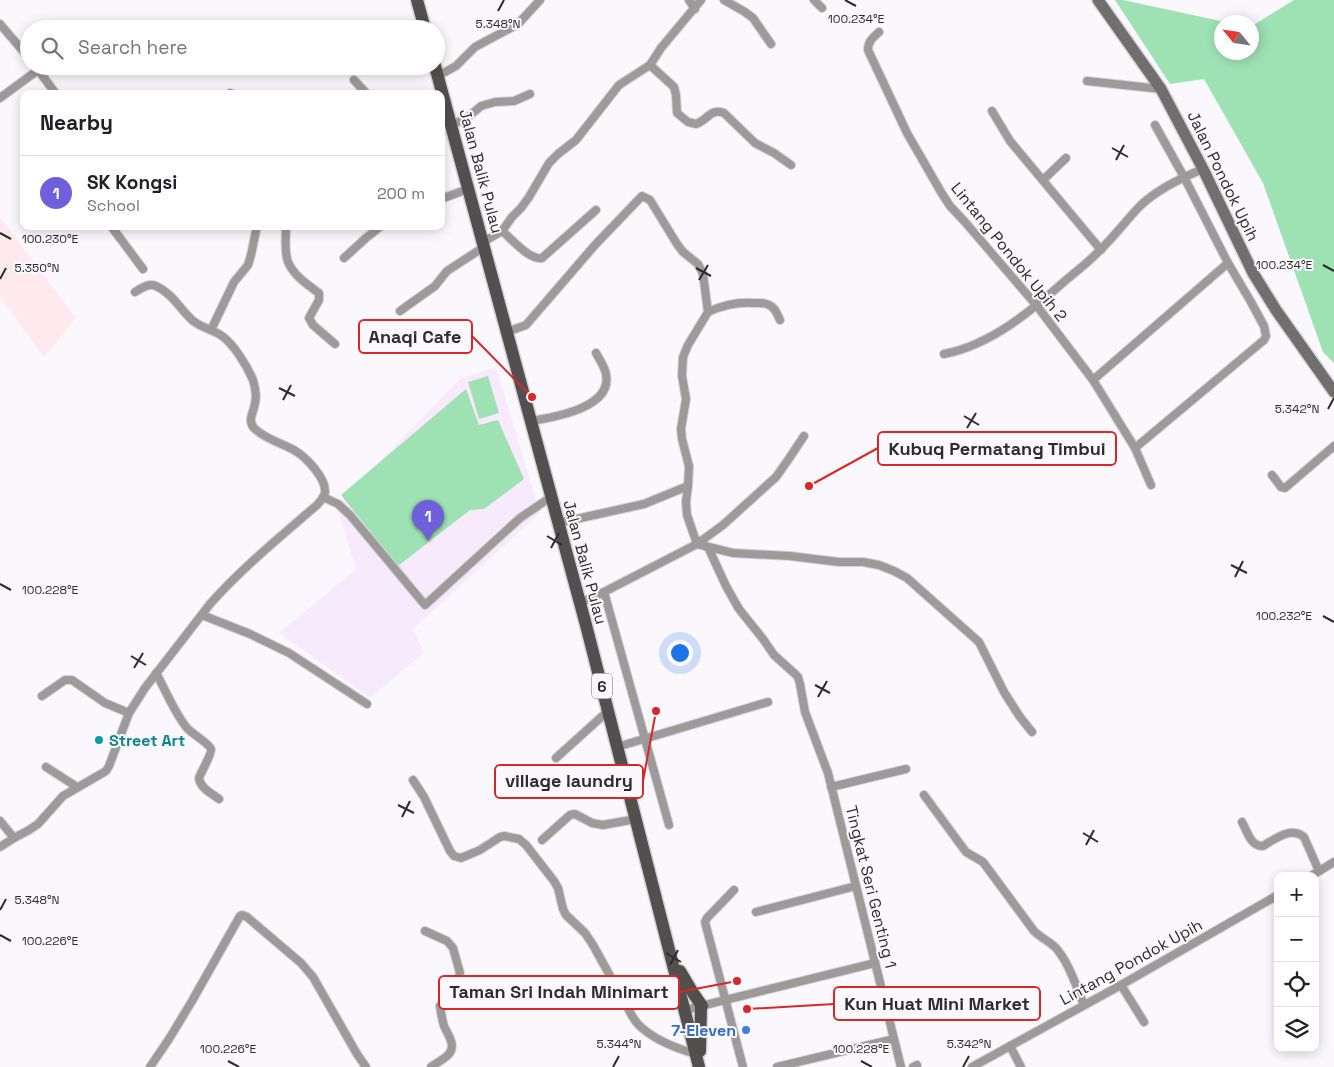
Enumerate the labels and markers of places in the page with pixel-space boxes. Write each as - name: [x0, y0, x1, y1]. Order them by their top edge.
- callout: Anaqi Cafe: [359, 320, 472, 353]
- callout: Kubuq Permatang Timbui: [878, 432, 1116, 465]
- pin: 1: [412, 500, 444, 541]
- place label: Street Art: [109, 730, 185, 751]
- marker: Street Art: [93, 734, 105, 746]
- callout: village laundry: [495, 765, 643, 798]
- callout: Taman Sri Indah Minimart: [439, 976, 679, 1009]
- callout: Kun Huat Mini Market: [834, 987, 1040, 1020]
- place label: 7-Eleven: [671, 1020, 736, 1041]
- marker: 7-Eleven: [740, 1024, 752, 1036]

